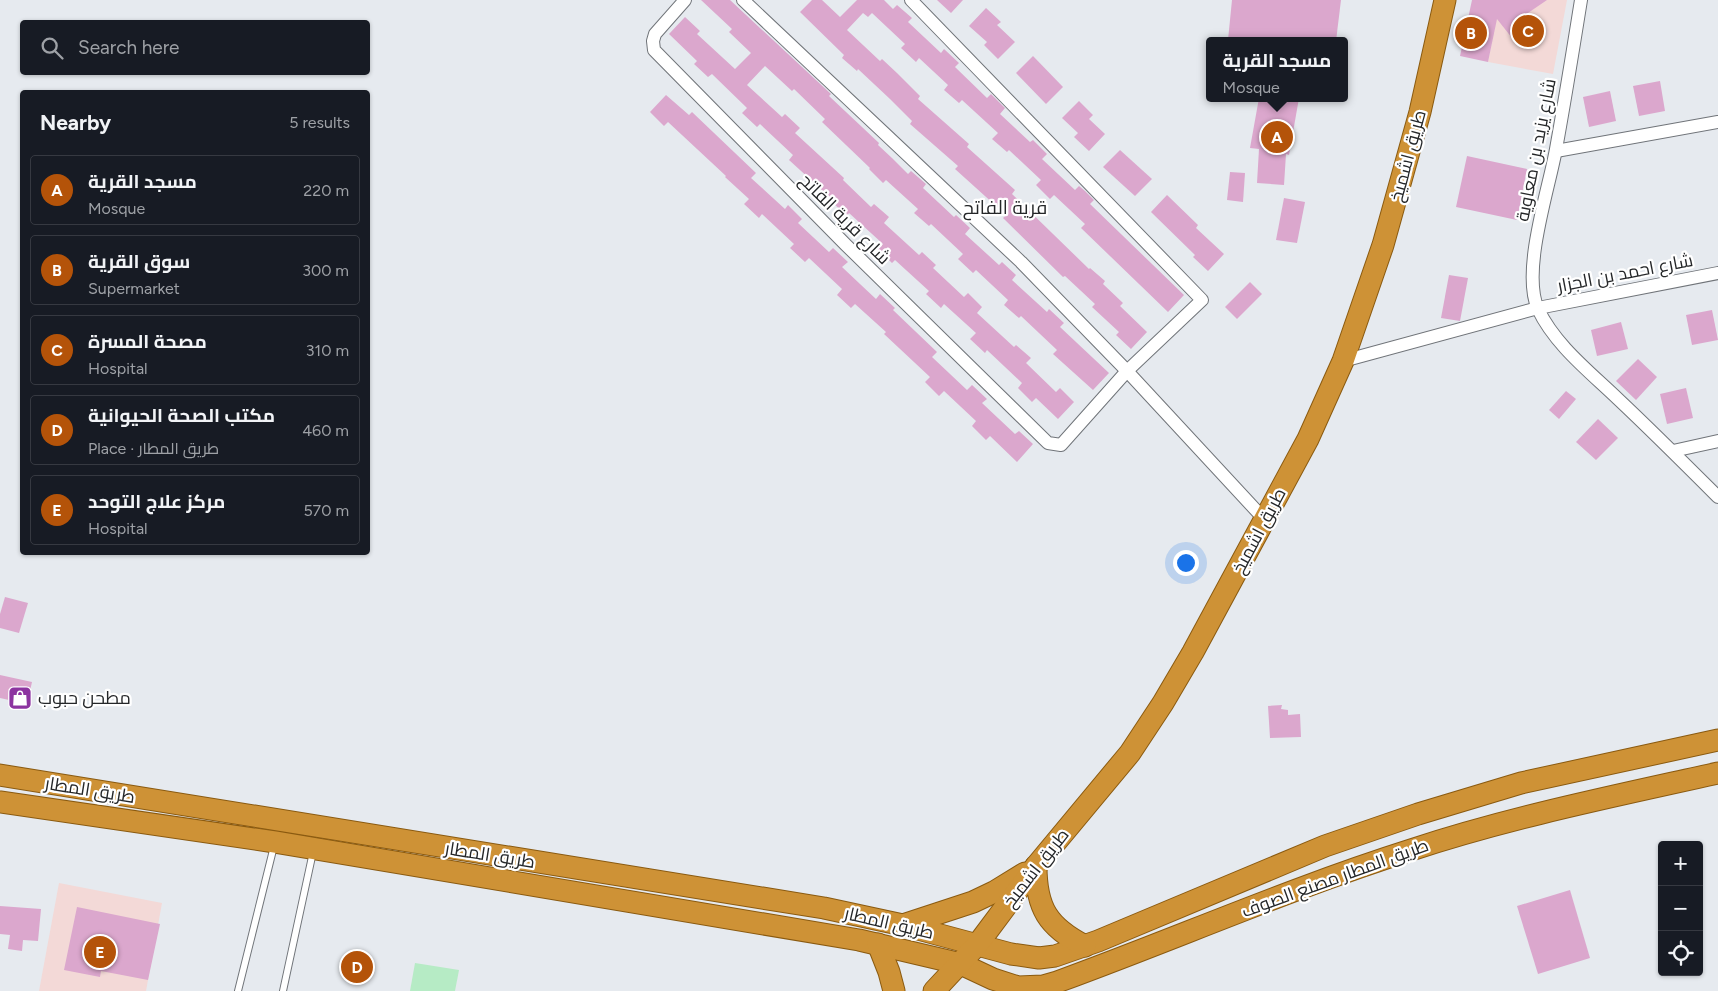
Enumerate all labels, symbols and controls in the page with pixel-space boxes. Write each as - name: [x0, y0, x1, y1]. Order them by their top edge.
- pin: C: [1512, 12, 1544, 50]
- pin: B: [1455, 14, 1487, 52]
- search box: [20, 20, 370, 75]
- icon: search: [38, 34, 66, 62]
- text: Search here: [78, 36, 180, 59]
- popup: [1206, 37, 1348, 102]
- text: مسجد القرية: [1223, 49, 1331, 72]
- street label: شارع يزيد بن معاوية: [1511, 77, 1562, 223]
- text: Mosque: [1223, 78, 1280, 97]
- street label: طريق اشميخ: [1385, 108, 1432, 205]
- text: Nearby: [40, 110, 111, 135]
- text: 5 results: [289, 113, 350, 132]
- pin: A: [1261, 118, 1293, 156]
- street label: شارع قرية الفاتح: [794, 169, 895, 270]
- text: مسجد القرية: [88, 170, 197, 193]
- text: A: [51, 181, 63, 200]
- text: 220 m: [303, 181, 349, 200]
- district label: قرية الفاتح: [963, 196, 1047, 221]
- text: Mosque: [88, 199, 145, 218]
- street label: شارع احمد بن الجزار: [1554, 249, 1695, 298]
- text: سوق القرية: [88, 250, 190, 273]
- text: B: [52, 261, 62, 280]
- text: 300 m: [302, 261, 349, 280]
- text: Supermarket: [88, 279, 180, 298]
- text: مصحة المسرة: [88, 330, 207, 353]
- text: C: [51, 341, 63, 360]
- text: 310 m: [306, 341, 349, 360]
- text: Hospital: [88, 359, 148, 378]
- text: مكتب الصحة الحيوانية: [88, 404, 275, 427]
- text: D: [51, 421, 63, 440]
- text: 460 m: [302, 421, 349, 440]
- text: Place · طريق المطار: [88, 439, 219, 458]
- street label: طريق اشميخ: [1227, 484, 1292, 578]
- text: مركز علاج التوحد: [88, 490, 225, 513]
- text: E: [52, 501, 62, 520]
- text: 570 m: [303, 501, 349, 520]
- text: Hospital: [88, 519, 148, 538]
- your location: [1173, 550, 1199, 576]
- shop icon: مطحن حبوب: [7, 685, 33, 711]
- place label: مطحن حبوب: [38, 687, 131, 709]
- street label: طريق المطار: [42, 772, 137, 809]
- street label: طريق اشميخ: [998, 824, 1074, 912]
- street label: طريق المطار مصنع الصوف: [1238, 834, 1432, 923]
- street label: طريق المطار: [442, 837, 537, 874]
- map controls: [1658, 841, 1703, 976]
- button: +: [1658, 841, 1703, 886]
- button: −: [1658, 886, 1703, 931]
- street label: طريق المطار: [841, 902, 936, 945]
- button: locate: [1658, 931, 1703, 976]
- pin: E: [84, 933, 116, 971]
- pin: D: [341, 948, 373, 986]

